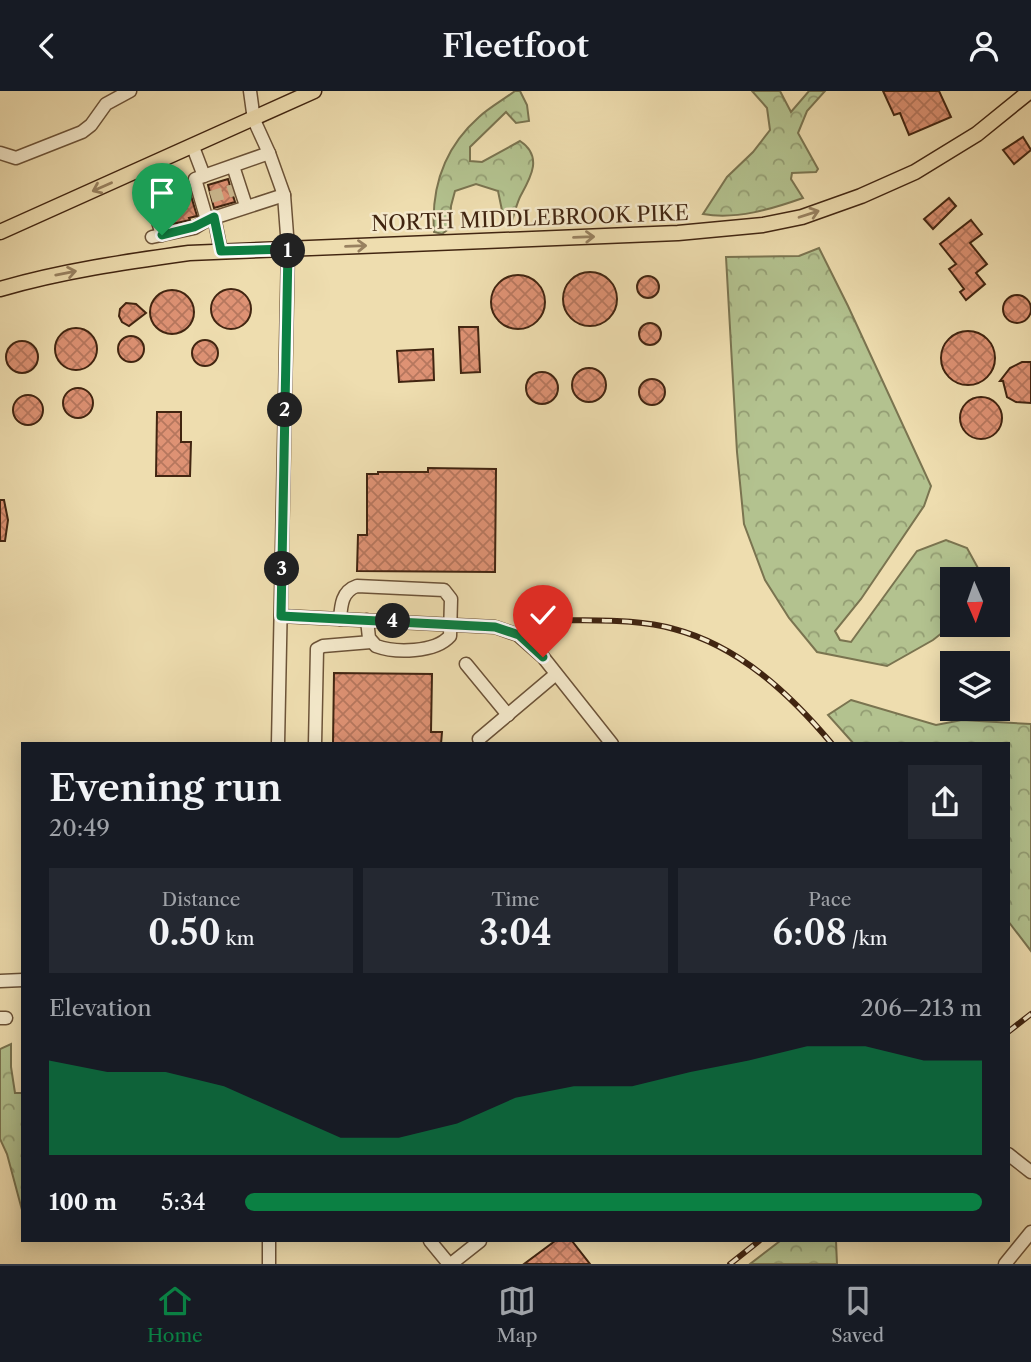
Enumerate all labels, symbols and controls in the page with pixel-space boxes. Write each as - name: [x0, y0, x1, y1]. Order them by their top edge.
- text: Fleetfoot: [442, 26, 589, 65]
- icon: back: [28, 27, 66, 65]
- icon: person: [965, 27, 1003, 65]
- pin: [132, 163, 192, 235]
- icon: arrive: [143, 174, 181, 212]
- one-way arrow: [92, 181, 113, 194]
- street label: NORTH MIDDLEBROOK PIKE: [371, 200, 689, 236]
- one-way arrow: [798, 206, 820, 219]
- one-way arrow: [572, 231, 595, 244]
- pin: 1: [270, 233, 306, 269]
- text: 1: [283, 239, 292, 262]
- one-way arrow: [345, 239, 368, 252]
- one-way arrow: [54, 265, 77, 279]
- pin: 2: [268, 393, 302, 427]
- text: 2: [279, 398, 290, 421]
- pin: 3: [264, 552, 300, 587]
- text: 3: [276, 557, 287, 580]
- north arrow: [940, 567, 1010, 637]
- map controls: [940, 567, 1010, 721]
- pin: [513, 585, 573, 657]
- icon: check: [524, 596, 562, 634]
- pin: 4: [376, 603, 410, 639]
- text: 4: [387, 609, 398, 632]
- button: layers: [940, 651, 1010, 721]
- text: Evening run: [49, 764, 282, 811]
- button: share: [908, 765, 982, 839]
- text: 20:49: [49, 814, 110, 842]
- text: Distance: [162, 888, 240, 911]
- text: Time: [491, 888, 540, 911]
- text: Pace: [808, 888, 851, 911]
- text: 0.50: [148, 911, 221, 954]
- text: 3:04: [479, 911, 552, 954]
- text: 6:08: [772, 911, 847, 954]
- text: km: [221, 927, 254, 950]
- text: /km: [847, 927, 887, 950]
- text: Elevation: [49, 994, 152, 1022]
- text: 206–213 m: [861, 994, 982, 1022]
- text: 100 m: [49, 1188, 117, 1216]
- text: 5:34: [161, 1188, 206, 1216]
- tab: Home: [147, 1282, 203, 1347]
- tab: Map: [497, 1282, 537, 1347]
- tab: Saved: [831, 1282, 884, 1347]

